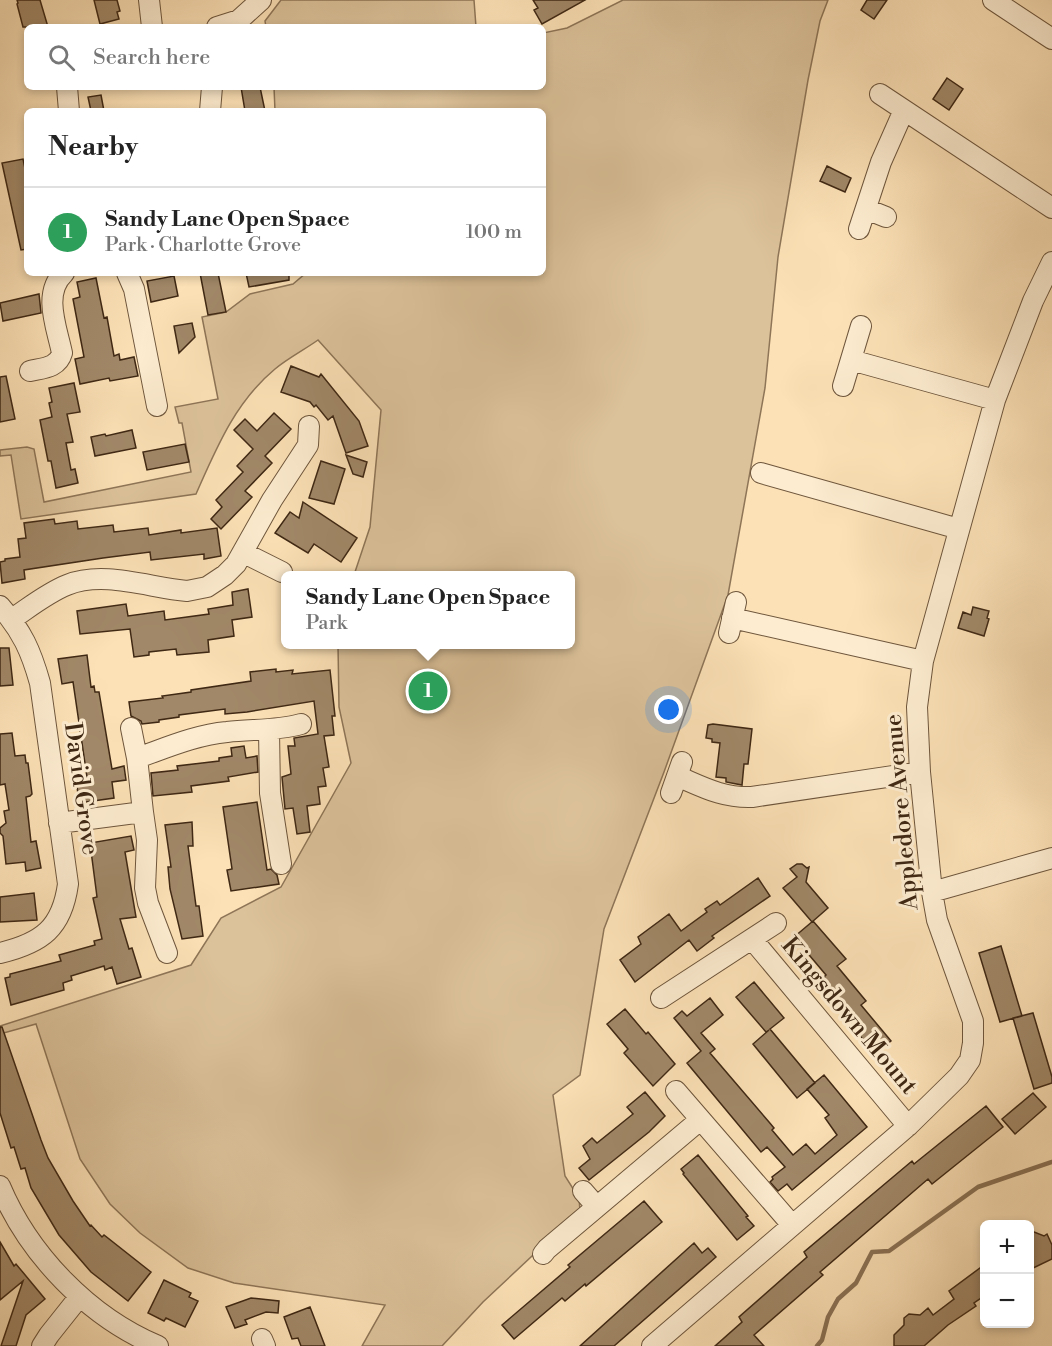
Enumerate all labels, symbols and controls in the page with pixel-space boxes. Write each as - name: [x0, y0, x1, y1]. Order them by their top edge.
- search box: [24, 24, 546, 90]
- icon: search: [45, 41, 78, 74]
- text: Search here: [93, 44, 210, 71]
- text: Nearby: [48, 131, 138, 163]
- text: Sandy Lane Open Space: [105, 206, 350, 233]
- text: 1: [63, 220, 72, 245]
- text: 100 m: [466, 220, 522, 245]
- text: Park · Charlotte Grove: [105, 233, 301, 258]
- popup: [281, 571, 575, 649]
- text: Sandy Lane Open Space: [306, 584, 550, 611]
- text: Park: [306, 611, 347, 636]
- pin: 1: [408, 668, 448, 714]
- your location: [654, 695, 683, 724]
- street label: Appledore Avenue: [878, 713, 926, 912]
- street label: David Grove: [57, 721, 105, 857]
- street label: Kingsdown Mount: [774, 931, 924, 1101]
- map controls: [980, 1220, 1034, 1328]
- button: +: [980, 1220, 1034, 1274]
- button: −: [980, 1274, 1034, 1328]

